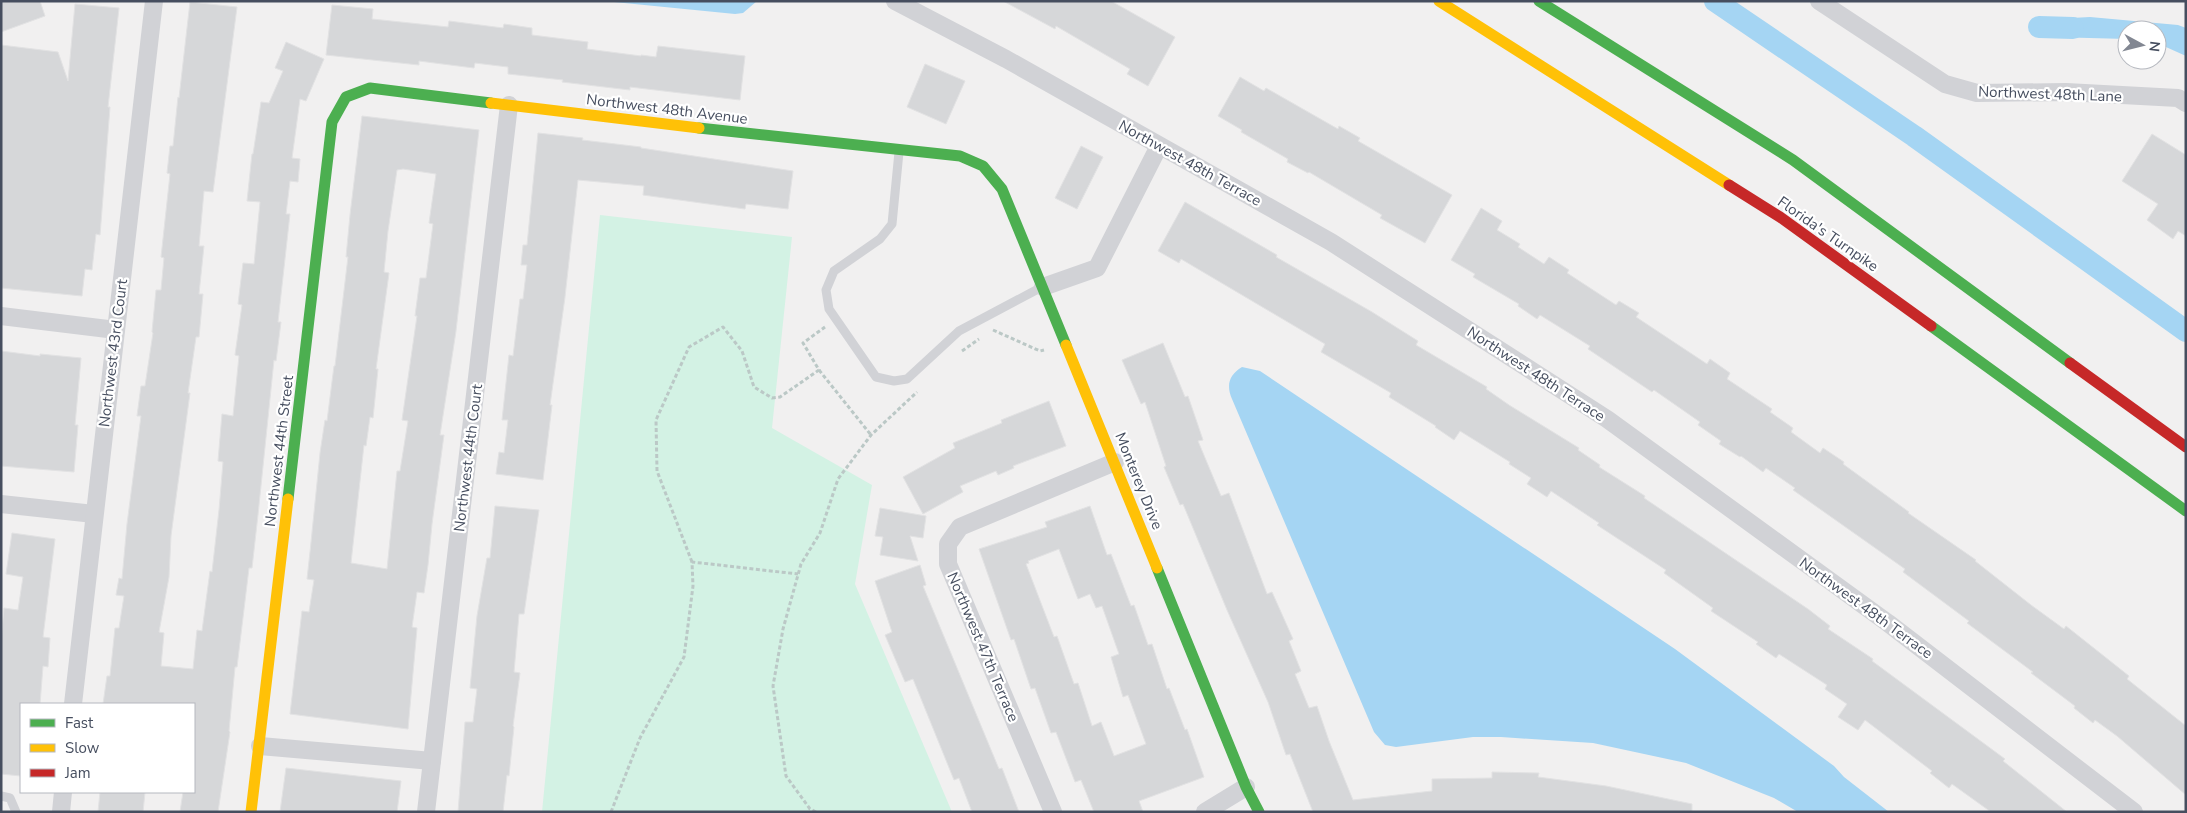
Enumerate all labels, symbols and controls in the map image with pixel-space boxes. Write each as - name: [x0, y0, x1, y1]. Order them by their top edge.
- north arrow: [2117, 20, 2167, 70]
- text: N: [2144, 40, 2164, 53]
- street label: Northwest 48th Lane: [1978, 81, 2122, 107]
- street label: Northwest 48th Avenue: [585, 89, 749, 129]
- street label: Northwest 48th Terrace: [1115, 115, 1265, 211]
- street label: Florida's Turnpike: [1774, 192, 1882, 276]
- street label: Northwest 43rd Court: [94, 277, 132, 428]
- street label: Northwest 48th Terrace: [1463, 322, 1609, 426]
- street label: Northwest 44th Street: [260, 374, 298, 528]
- street label: Northwest 44th Court: [449, 382, 487, 533]
- street label: Monterey Drive: [1110, 429, 1168, 533]
- street label: Northwest 48th Terrace: [1795, 553, 1937, 663]
- street label: Northwest 47th Terrace: [942, 569, 1024, 725]
- legend: [20, 703, 195, 793]
- text: Fast: [65, 713, 94, 733]
- text: Slow: [65, 738, 100, 758]
- text: Jam: [64, 763, 91, 783]

